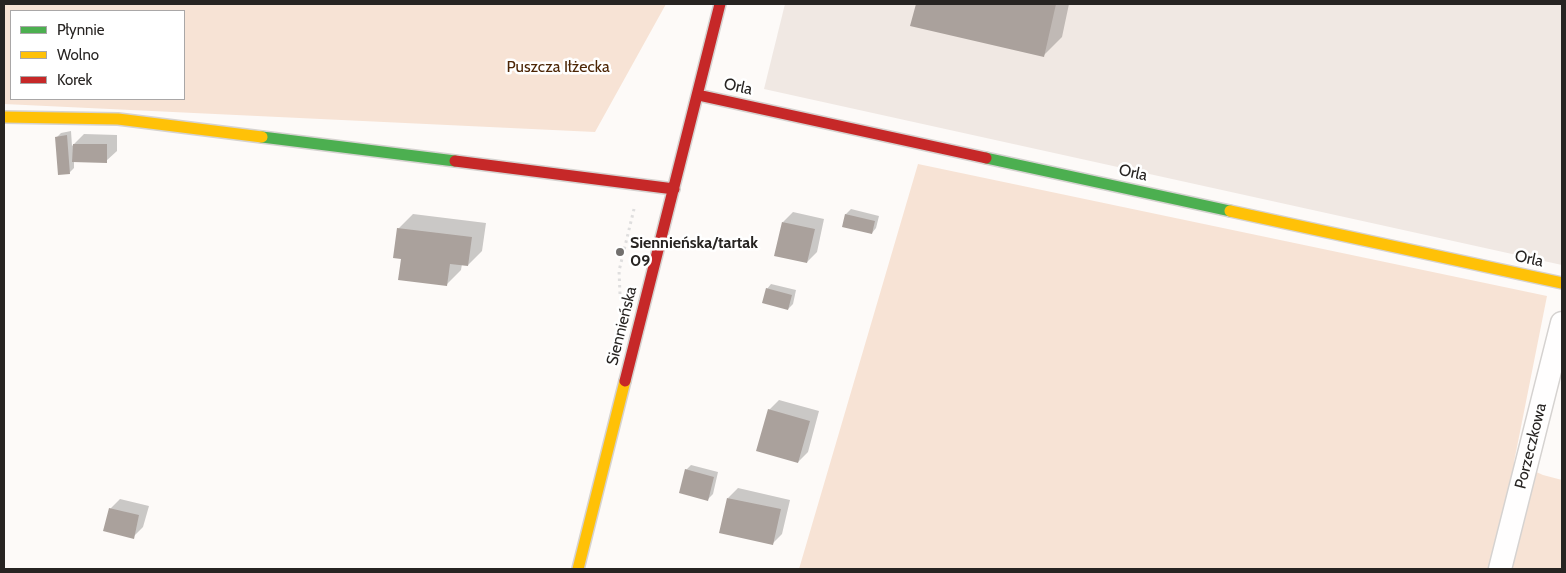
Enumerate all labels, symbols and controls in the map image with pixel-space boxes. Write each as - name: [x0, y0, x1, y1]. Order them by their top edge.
- legend: [10, 10, 185, 100]
- text: Płynnie: [57, 21, 104, 39]
- text: Wolno: [57, 46, 99, 64]
- park label: Puszcza Iłżecka: [506, 57, 610, 77]
- text: Korek: [57, 71, 92, 89]
- street label: Orla: [722, 75, 754, 99]
- street label: Orla: [1117, 161, 1149, 185]
- place label: Siennieńska/tartak 09: [630, 233, 758, 271]
- marker: Siennieńska/tartak 09: [614, 246, 626, 258]
- street label: Orla: [1513, 247, 1545, 271]
- street label: Siennieńska: [603, 285, 641, 367]
- street label: Porzeczkowa: [1511, 401, 1551, 491]

